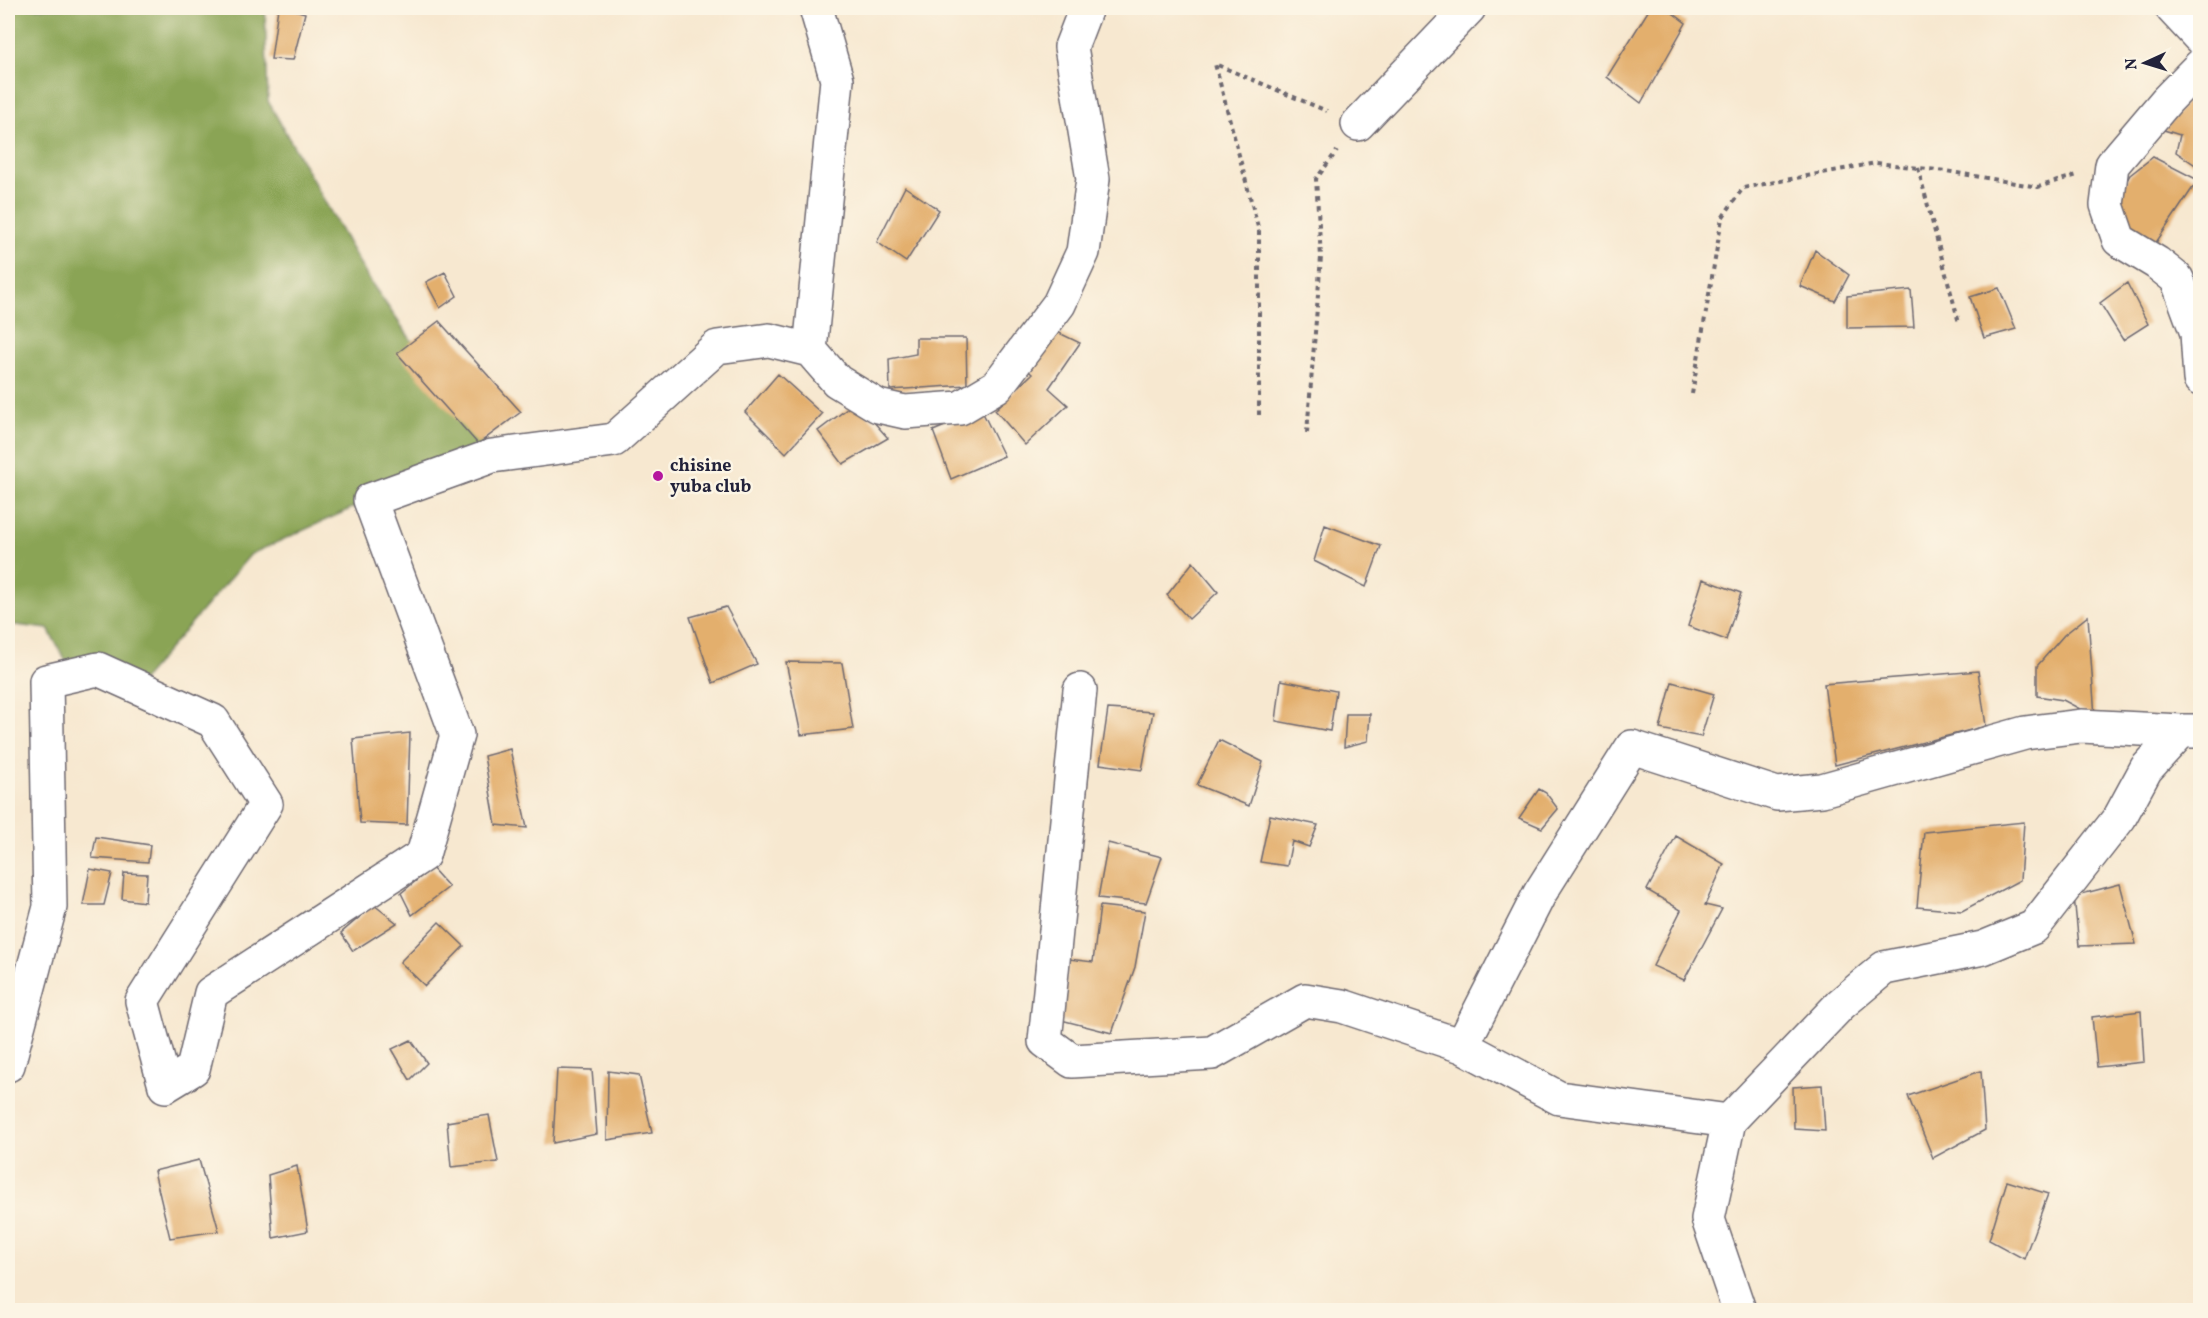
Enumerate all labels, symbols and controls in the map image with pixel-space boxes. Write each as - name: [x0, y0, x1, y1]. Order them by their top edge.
- north arrow: [2115, 33, 2175, 93]
- text: N: [2121, 57, 2143, 70]
- place label: chisine yuba club: [670, 454, 752, 500]
- marker: chisine yuba club: [651, 469, 665, 483]

